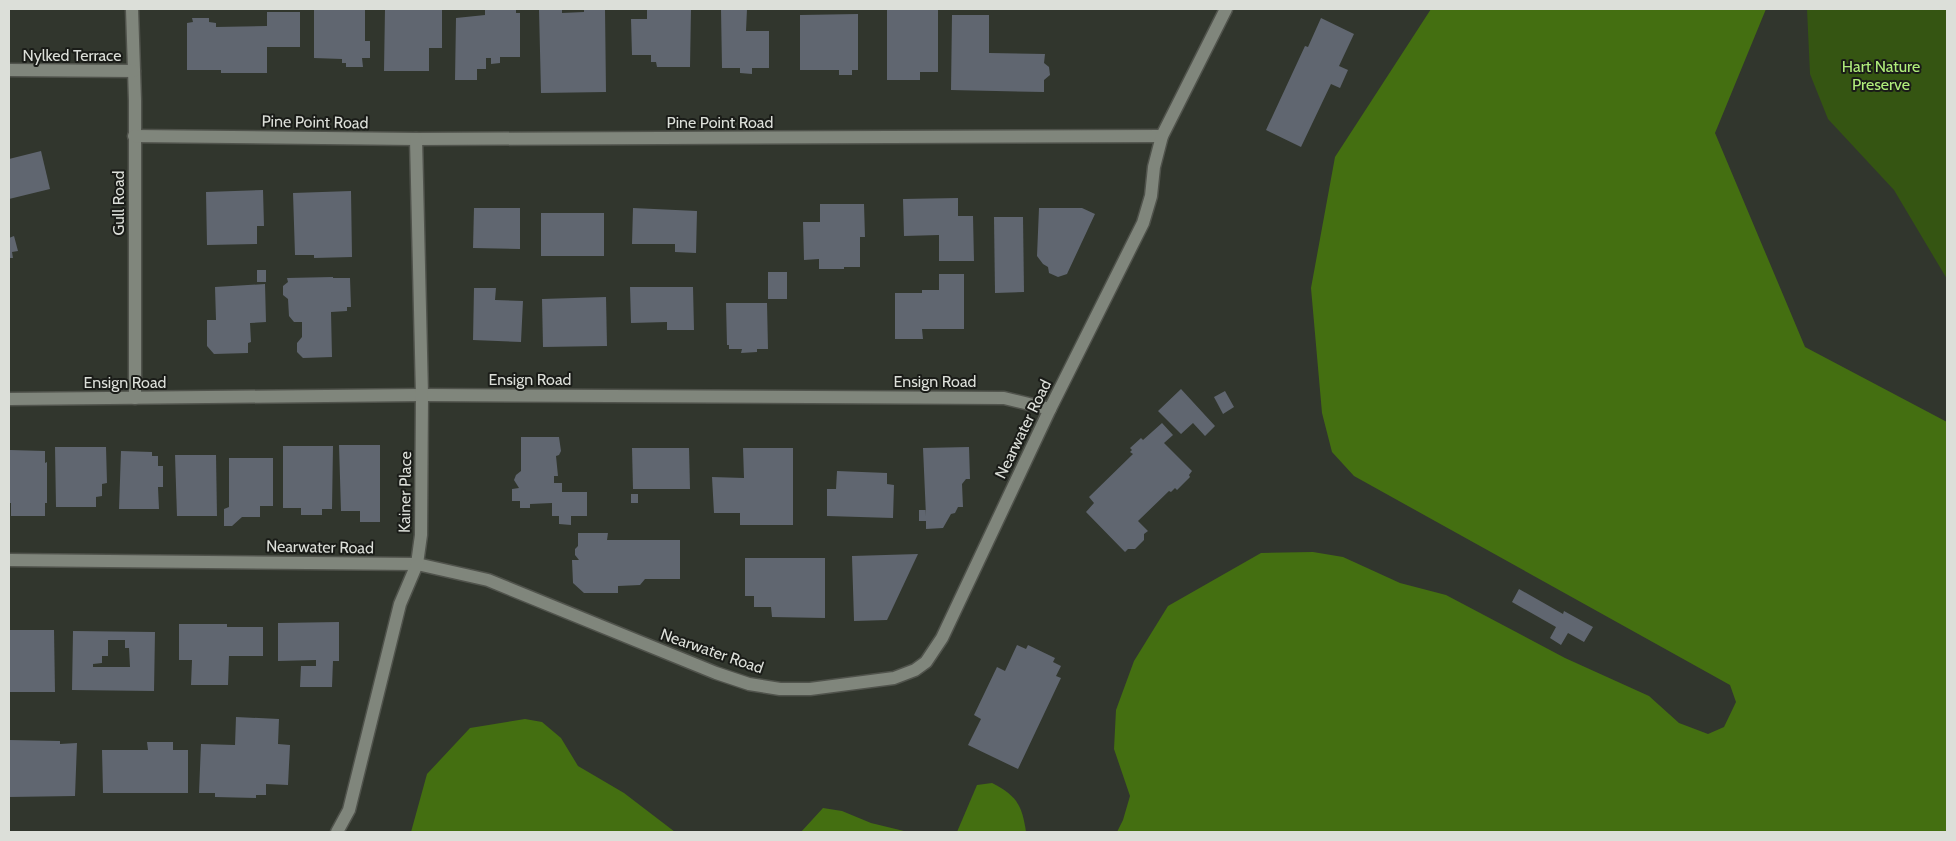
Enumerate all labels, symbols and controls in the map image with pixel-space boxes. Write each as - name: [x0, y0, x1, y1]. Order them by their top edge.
- street label: Nylked Terrace: [23, 46, 121, 65]
- park label: Hart Nature Preserve: [1842, 57, 1920, 94]
- street label: Pine Point Road: [261, 112, 369, 132]
- street label: Pine Point Road: [667, 113, 773, 132]
- street label: Gull Road: [109, 171, 128, 235]
- street label: Ensign Road: [489, 370, 571, 389]
- street label: Ensign Road: [894, 372, 976, 391]
- street label: Ensign Road: [84, 373, 166, 392]
- street label: Nearwater Road: [991, 376, 1055, 482]
- street label: Kainer Place: [395, 451, 415, 533]
- street label: Nearwater Road: [266, 537, 374, 557]
- street label: Nearwater Road: [658, 624, 766, 678]

